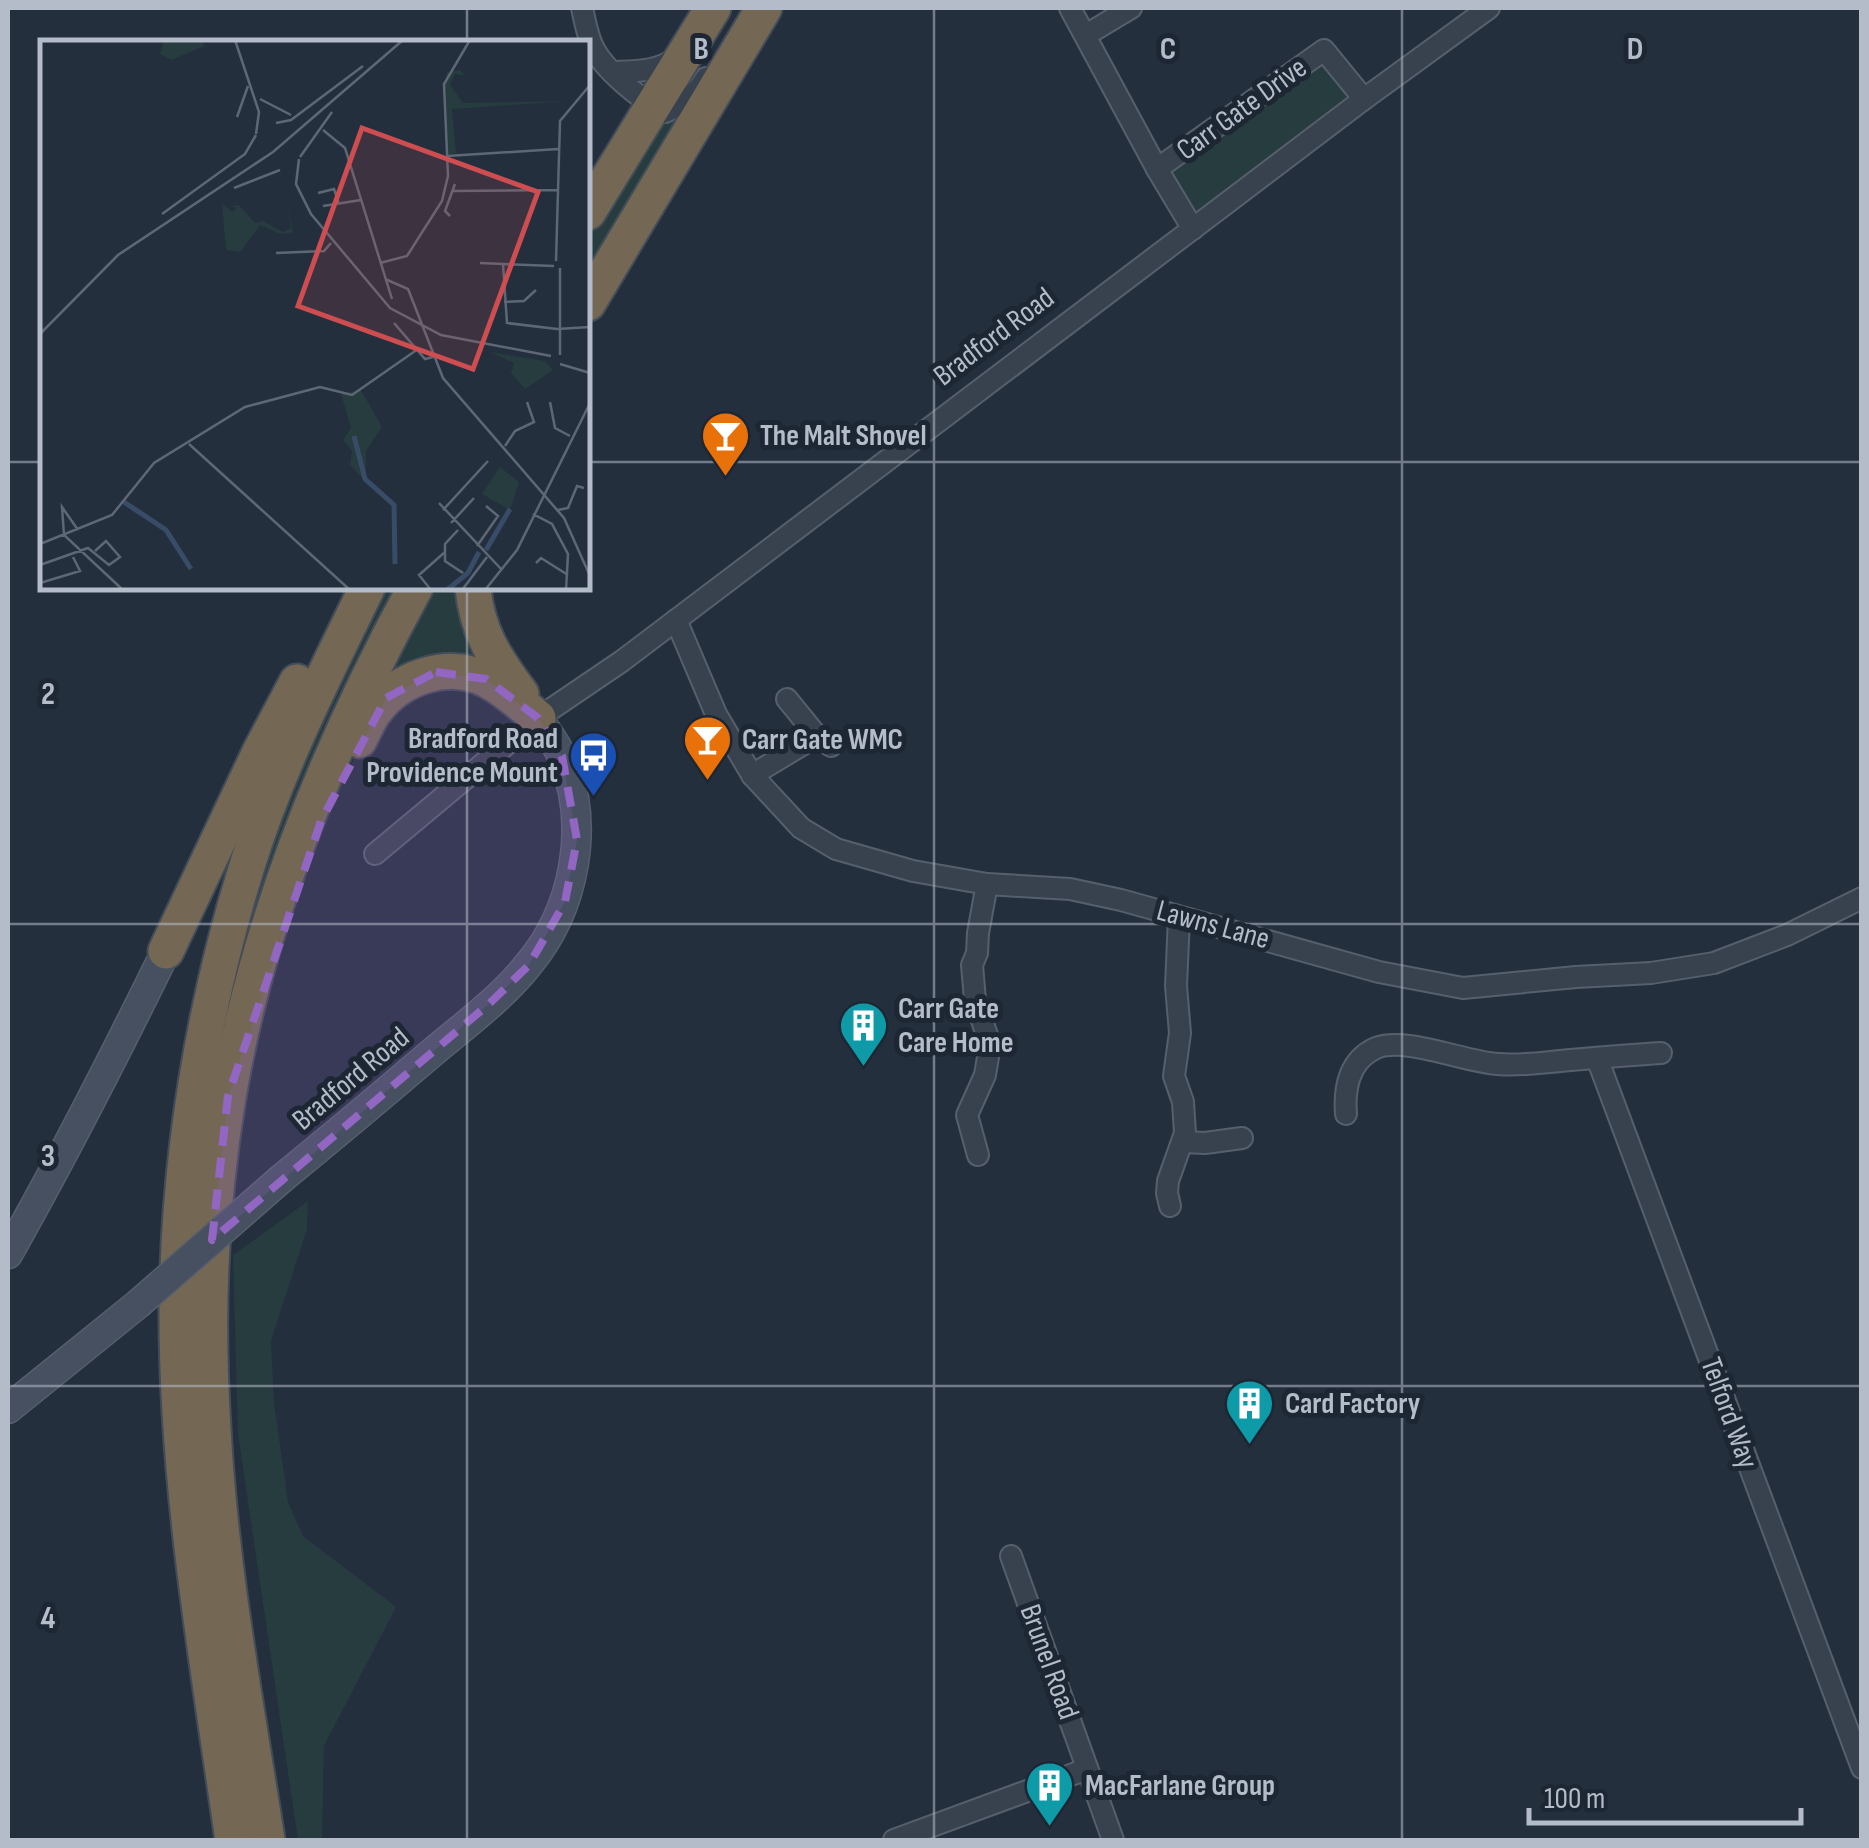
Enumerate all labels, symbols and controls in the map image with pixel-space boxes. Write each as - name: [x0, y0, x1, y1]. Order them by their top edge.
- text: B: [693, 30, 709, 69]
- text: C: [1160, 30, 1176, 69]
- text: D: [1627, 30, 1643, 69]
- inset map: [40, 40, 590, 590]
- street label: Carr Gate Drive: [1170, 50, 1314, 168]
- street label: Bradford Road: [927, 280, 1061, 394]
- bar icon: The Malt Shovel: [699, 410, 751, 478]
- place label: The Malt Shovel: [760, 418, 927, 454]
- text: 2: [41, 675, 55, 714]
- bar icon: Carr Gate WMC: [681, 714, 733, 782]
- place label: Bradford Road Providence Mount: [366, 721, 558, 791]
- place label: Carr Gate WMC: [742, 722, 903, 758]
- bus stop icon: Bradford Road Providence Mount: [567, 730, 619, 798]
- street label: Lawns Lane: [1153, 893, 1273, 957]
- place label: Carr Gate Care Home: [898, 991, 1014, 1061]
- building icon: Carr Gate Care Home: [837, 1000, 889, 1068]
- street label: Bradford Road: [285, 1020, 417, 1138]
- text: 3: [41, 1137, 55, 1176]
- street label: Telford Way: [1692, 1353, 1766, 1474]
- building icon: Card Factory: [1224, 1378, 1276, 1446]
- place label: Card Factory: [1285, 1386, 1421, 1422]
- text: 4: [41, 1599, 56, 1638]
- street label: Brunel Road: [1012, 1600, 1086, 1724]
- building icon: MacFarlane Group: [1024, 1760, 1076, 1828]
- scale bar: [1529, 1763, 1802, 1825]
- place label: MacFarlane Group: [1085, 1768, 1275, 1804]
- text: 100 m: [1544, 1781, 1605, 1817]

